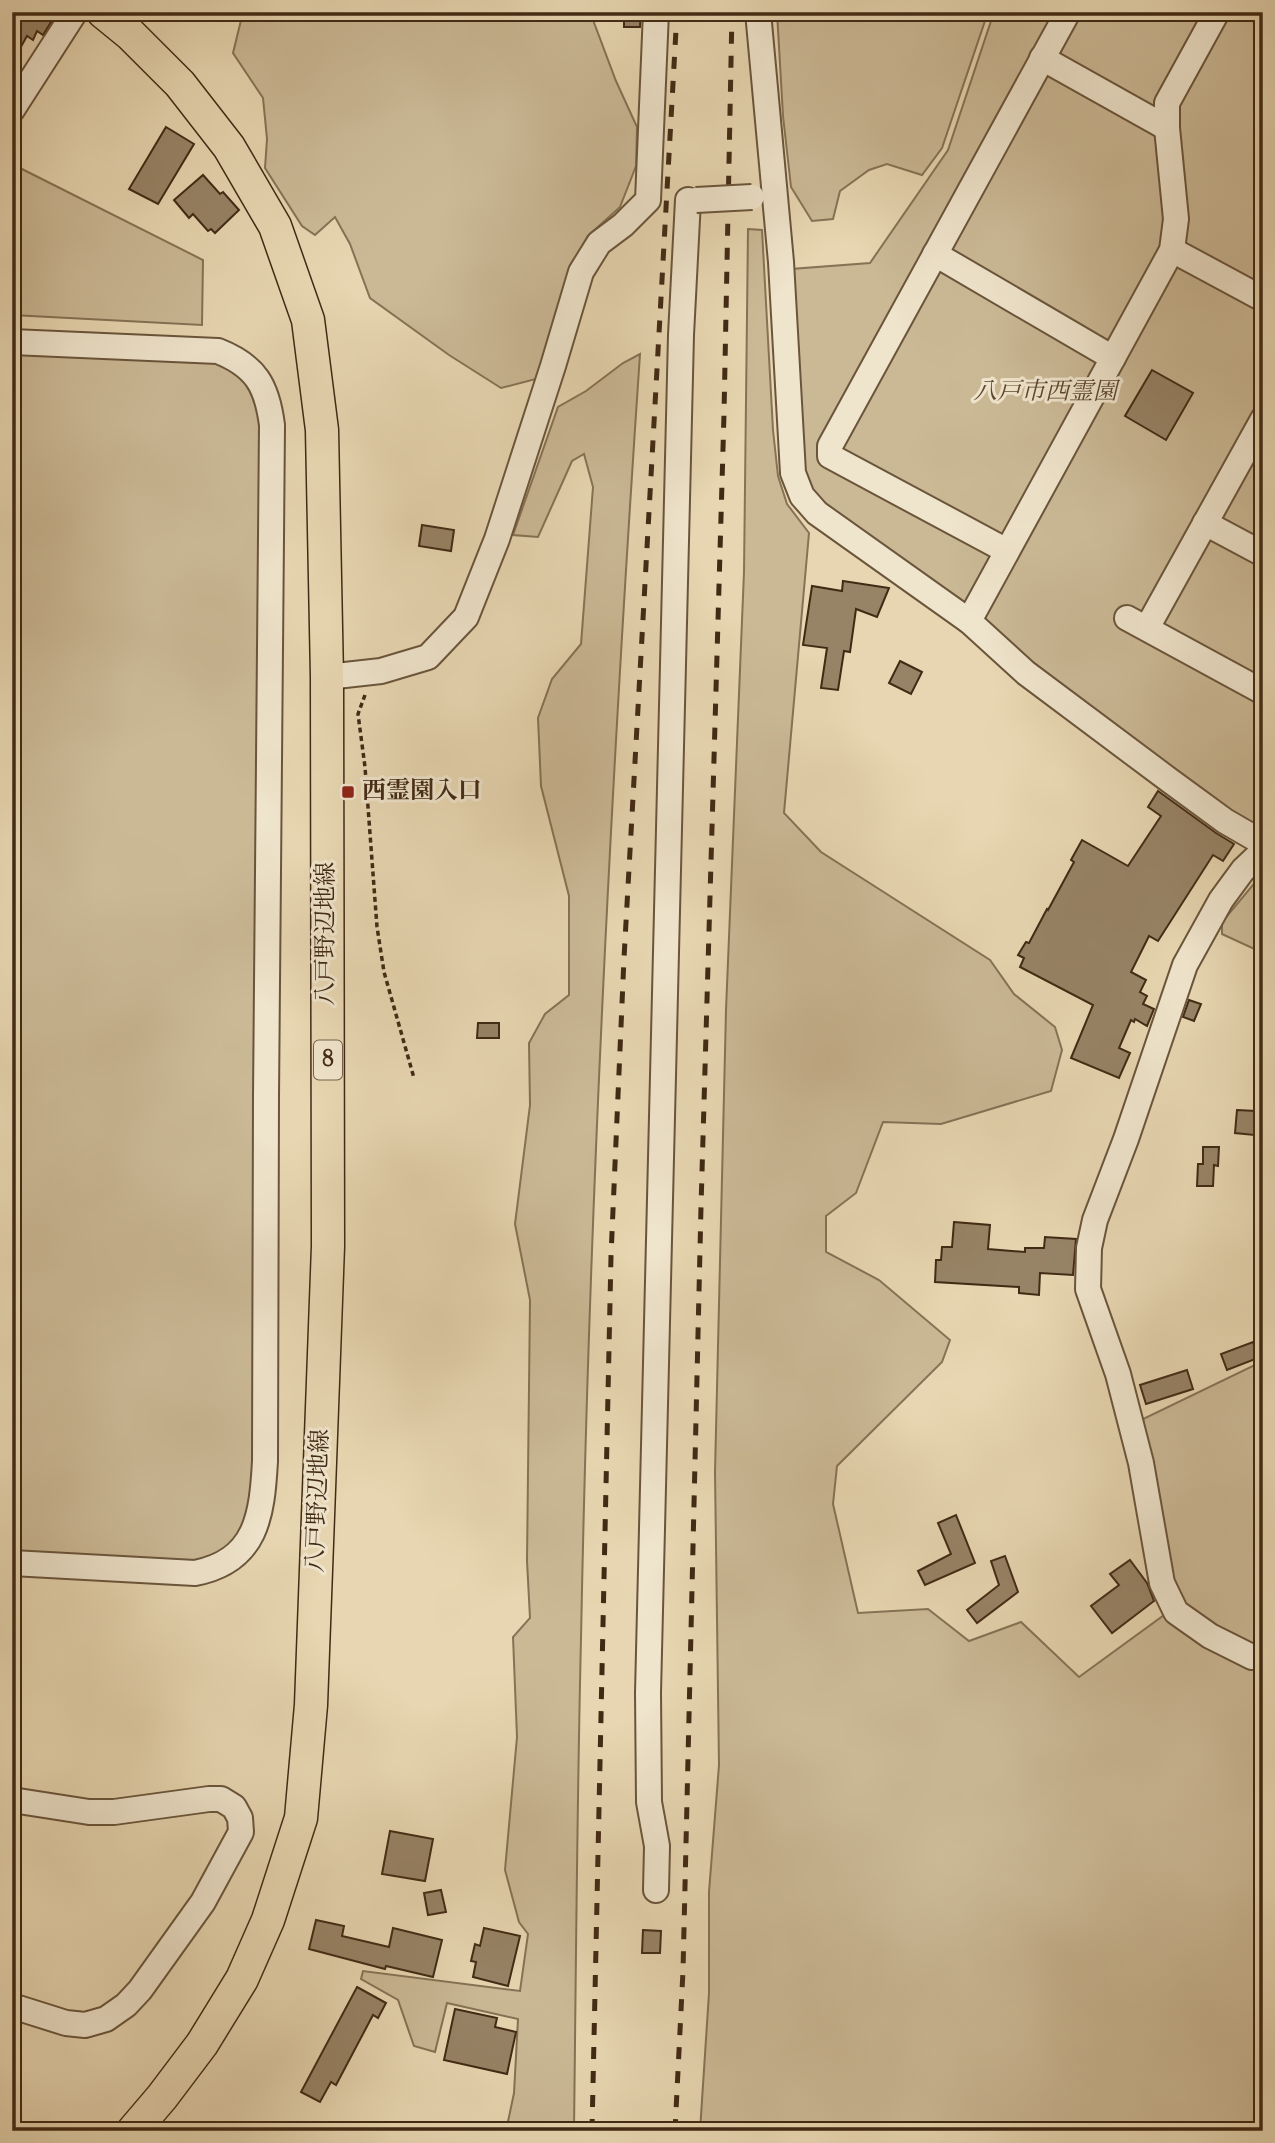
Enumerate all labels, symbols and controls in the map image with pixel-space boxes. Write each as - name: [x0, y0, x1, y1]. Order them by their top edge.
- park label: 八戸市西霊園: [973, 376, 1121, 410]
- place label: 西霊園入口: [362, 775, 482, 809]
- marker: 西霊園入口: [340, 784, 356, 800]
- street label: 八戸野辺地線: [310, 862, 344, 1006]
- road number: 8: [314, 1040, 342, 1079]
- street label: 八戸野辺地線: [299, 1428, 339, 1574]

